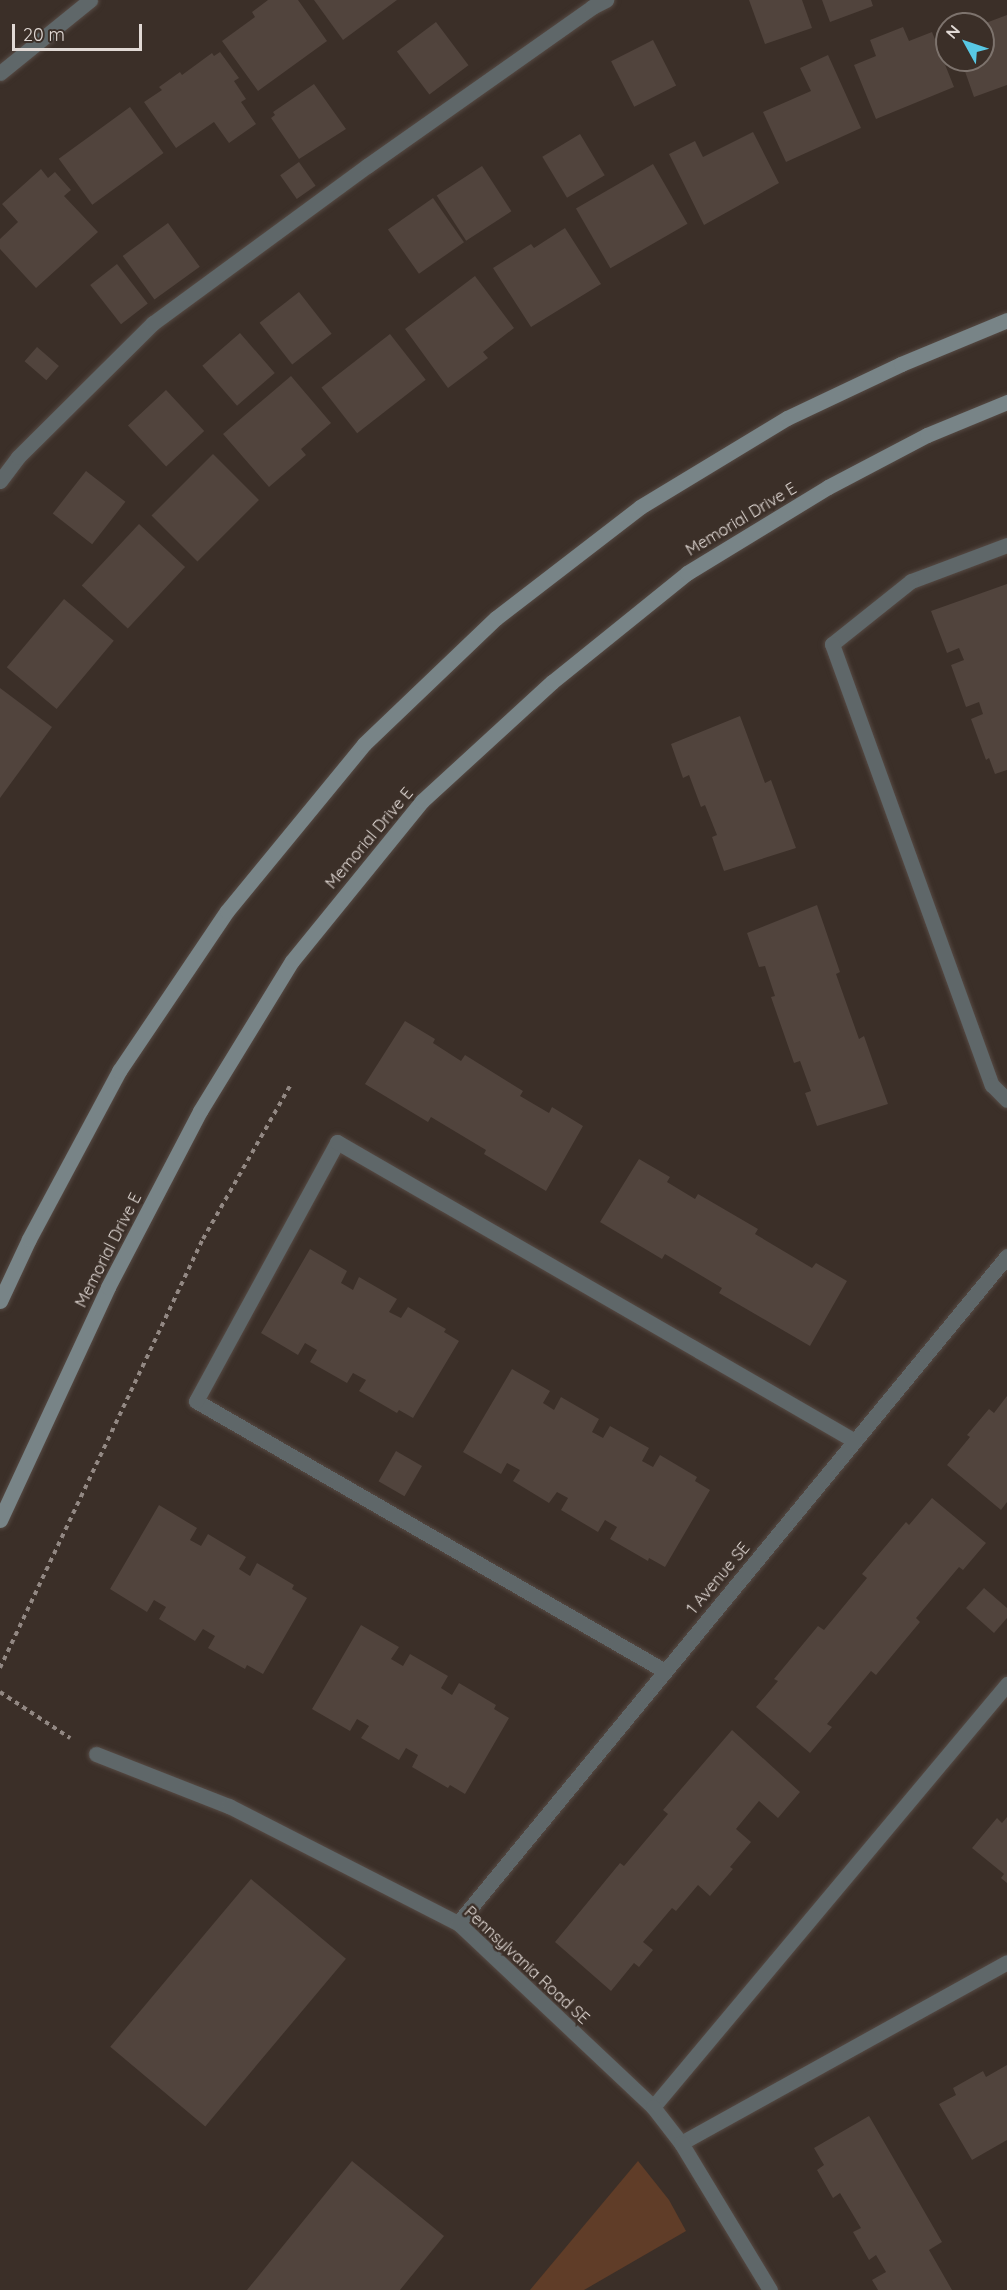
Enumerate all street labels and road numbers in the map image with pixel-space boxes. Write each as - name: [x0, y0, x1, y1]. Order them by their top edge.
- street label: Memorial Drive E: [682, 478, 800, 560]
- street label: Memorial Drive E: [321, 784, 417, 892]
- street label: Memorial Drive E: [71, 1190, 145, 1310]
- street label: 1 Avenue SE: [683, 1538, 753, 1618]
- street label: Pennsylvania Road SE: [461, 1902, 593, 2028]

